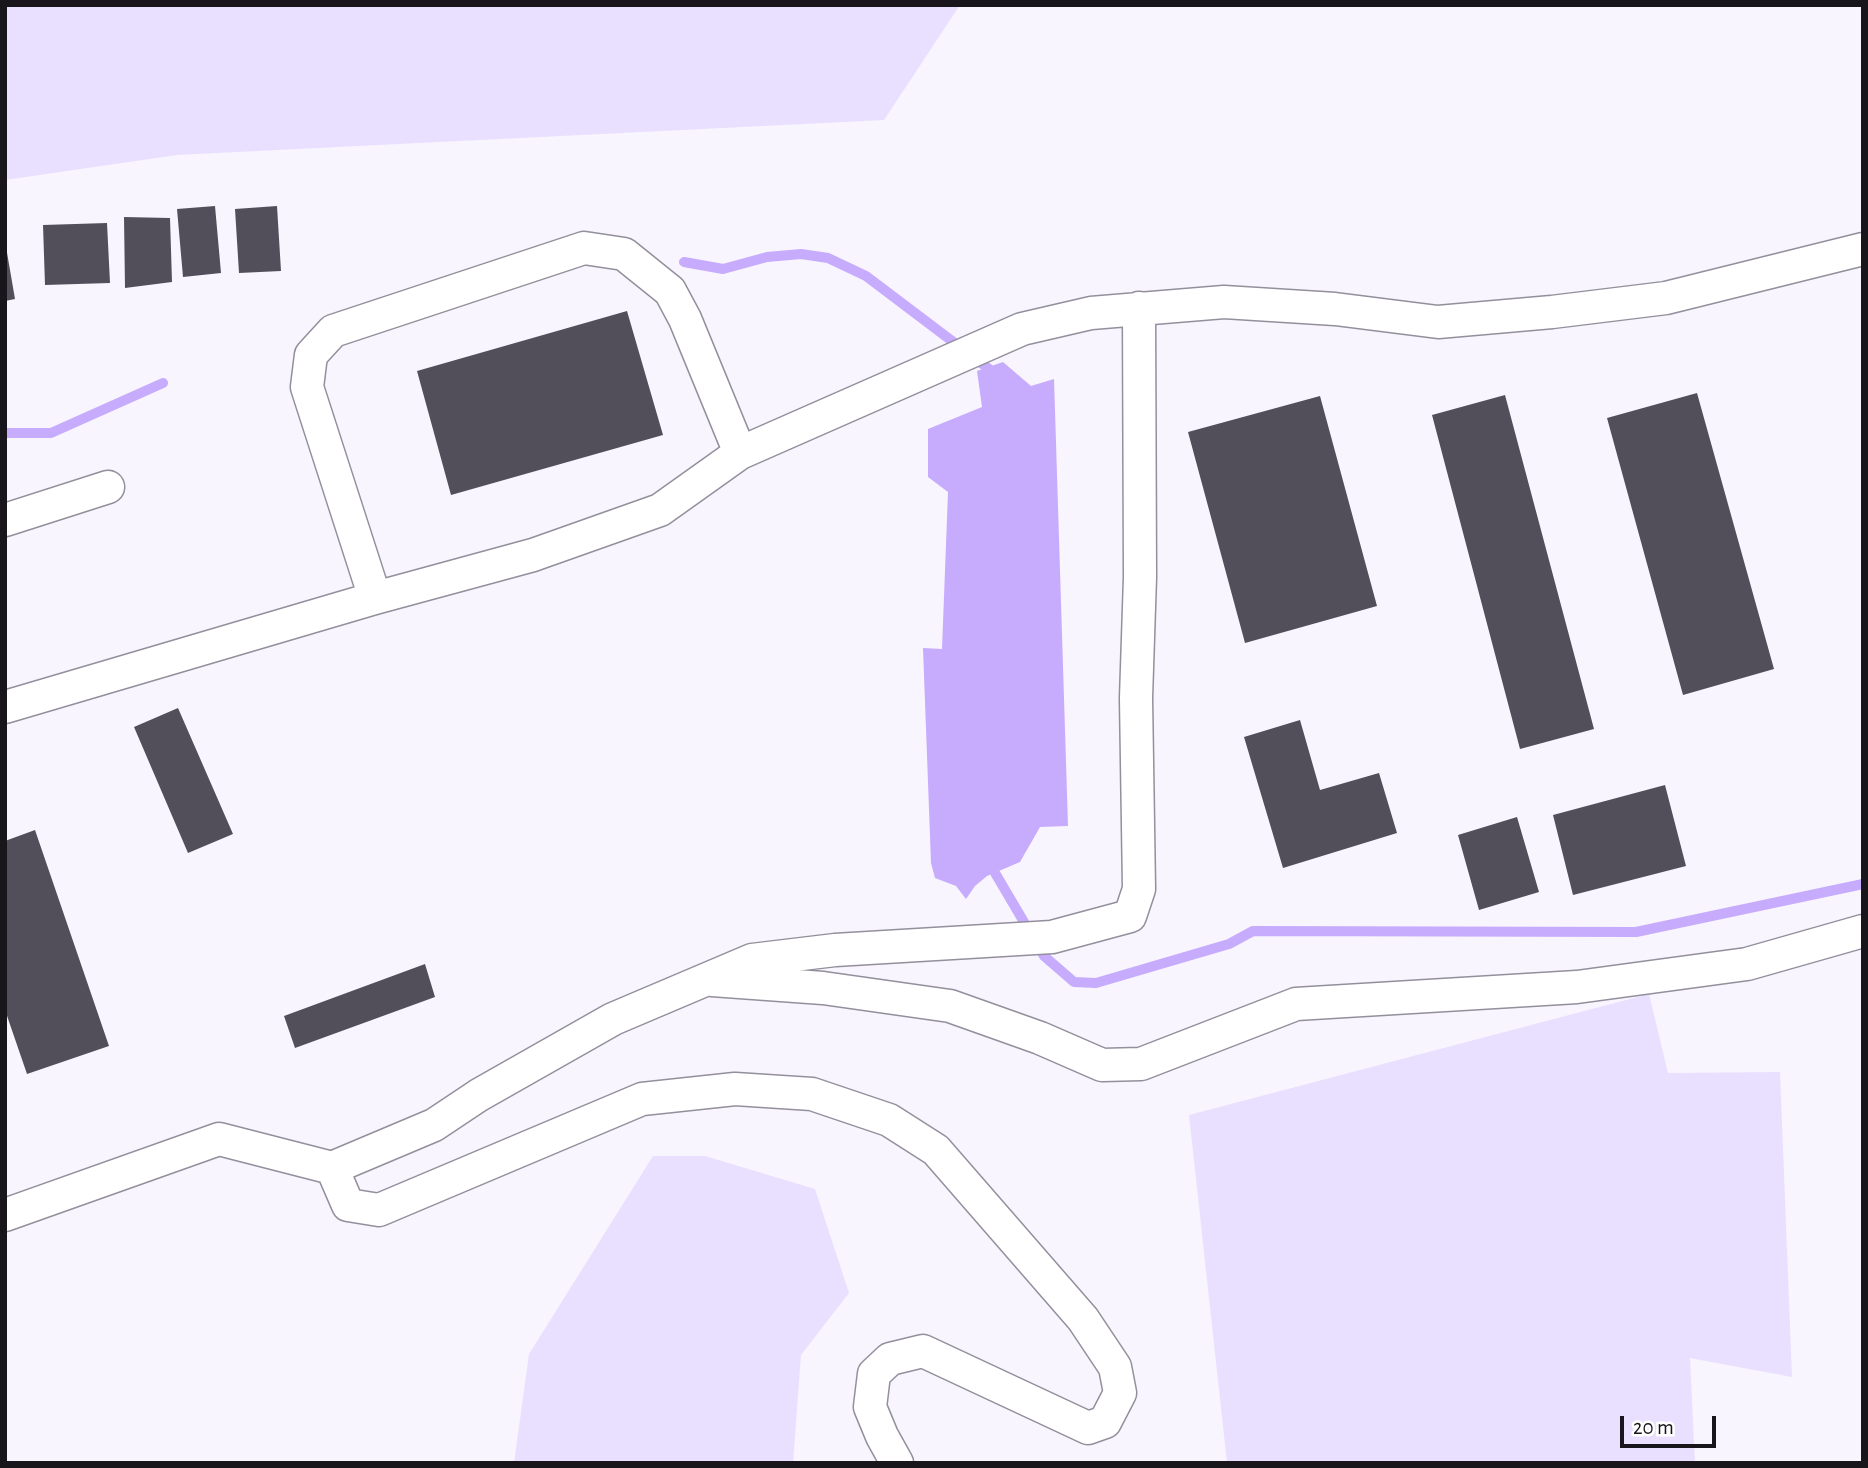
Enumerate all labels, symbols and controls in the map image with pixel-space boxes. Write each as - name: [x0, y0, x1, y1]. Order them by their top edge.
- scale bar: [1623, 1402, 1719, 1446]
- text: 20 m: [1633, 1417, 1674, 1438]

